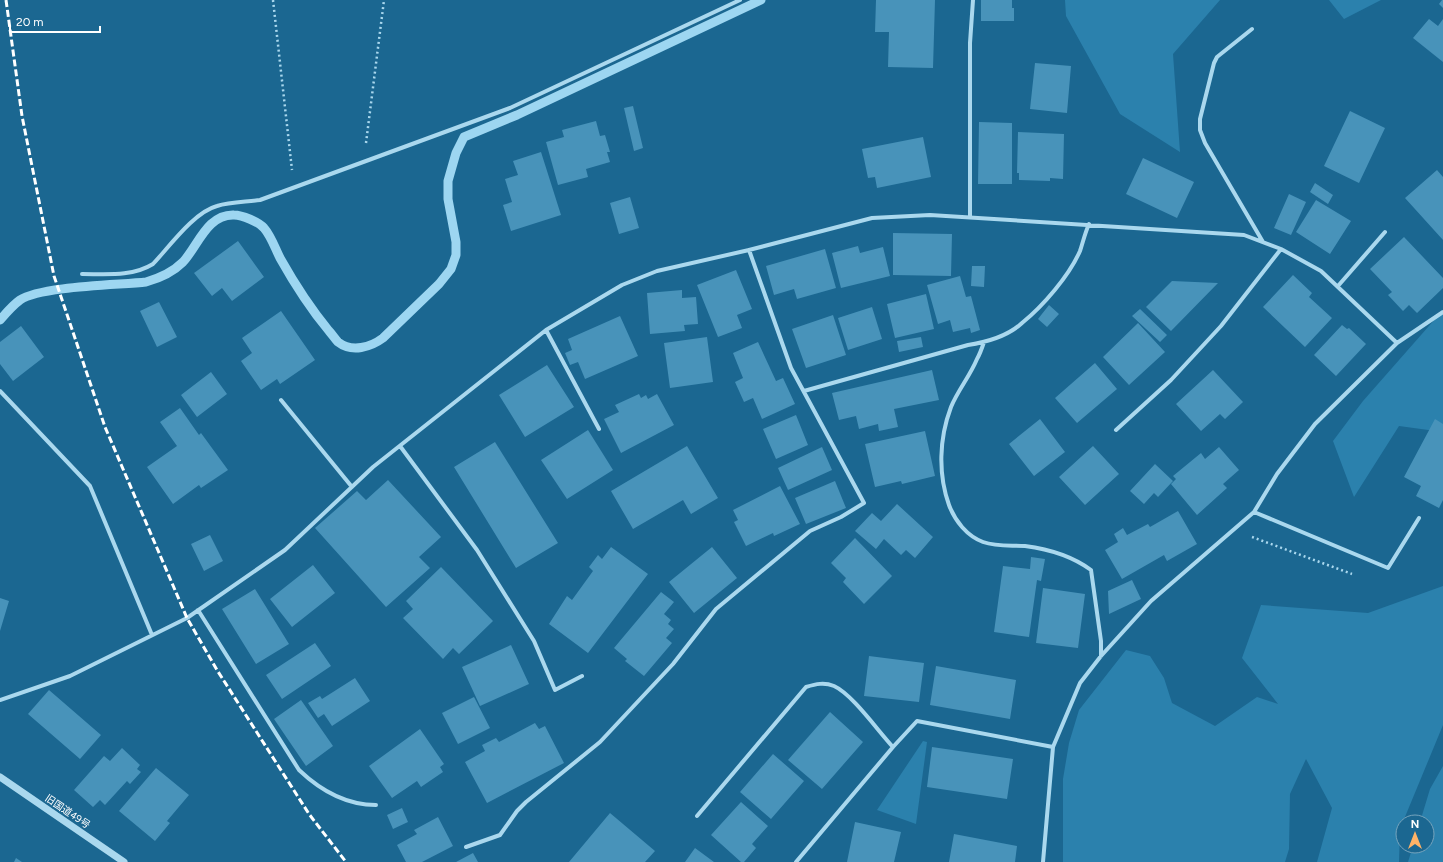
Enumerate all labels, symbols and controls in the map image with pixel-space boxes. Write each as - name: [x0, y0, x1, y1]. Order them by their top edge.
- scale bar: [10, 8, 100, 34]
- text: 20 m: [16, 15, 44, 29]
- street label: 旧国道49号: [43, 792, 93, 831]
- north arrow: [1395, 814, 1435, 854]
- text: N: [1411, 818, 1419, 831]

